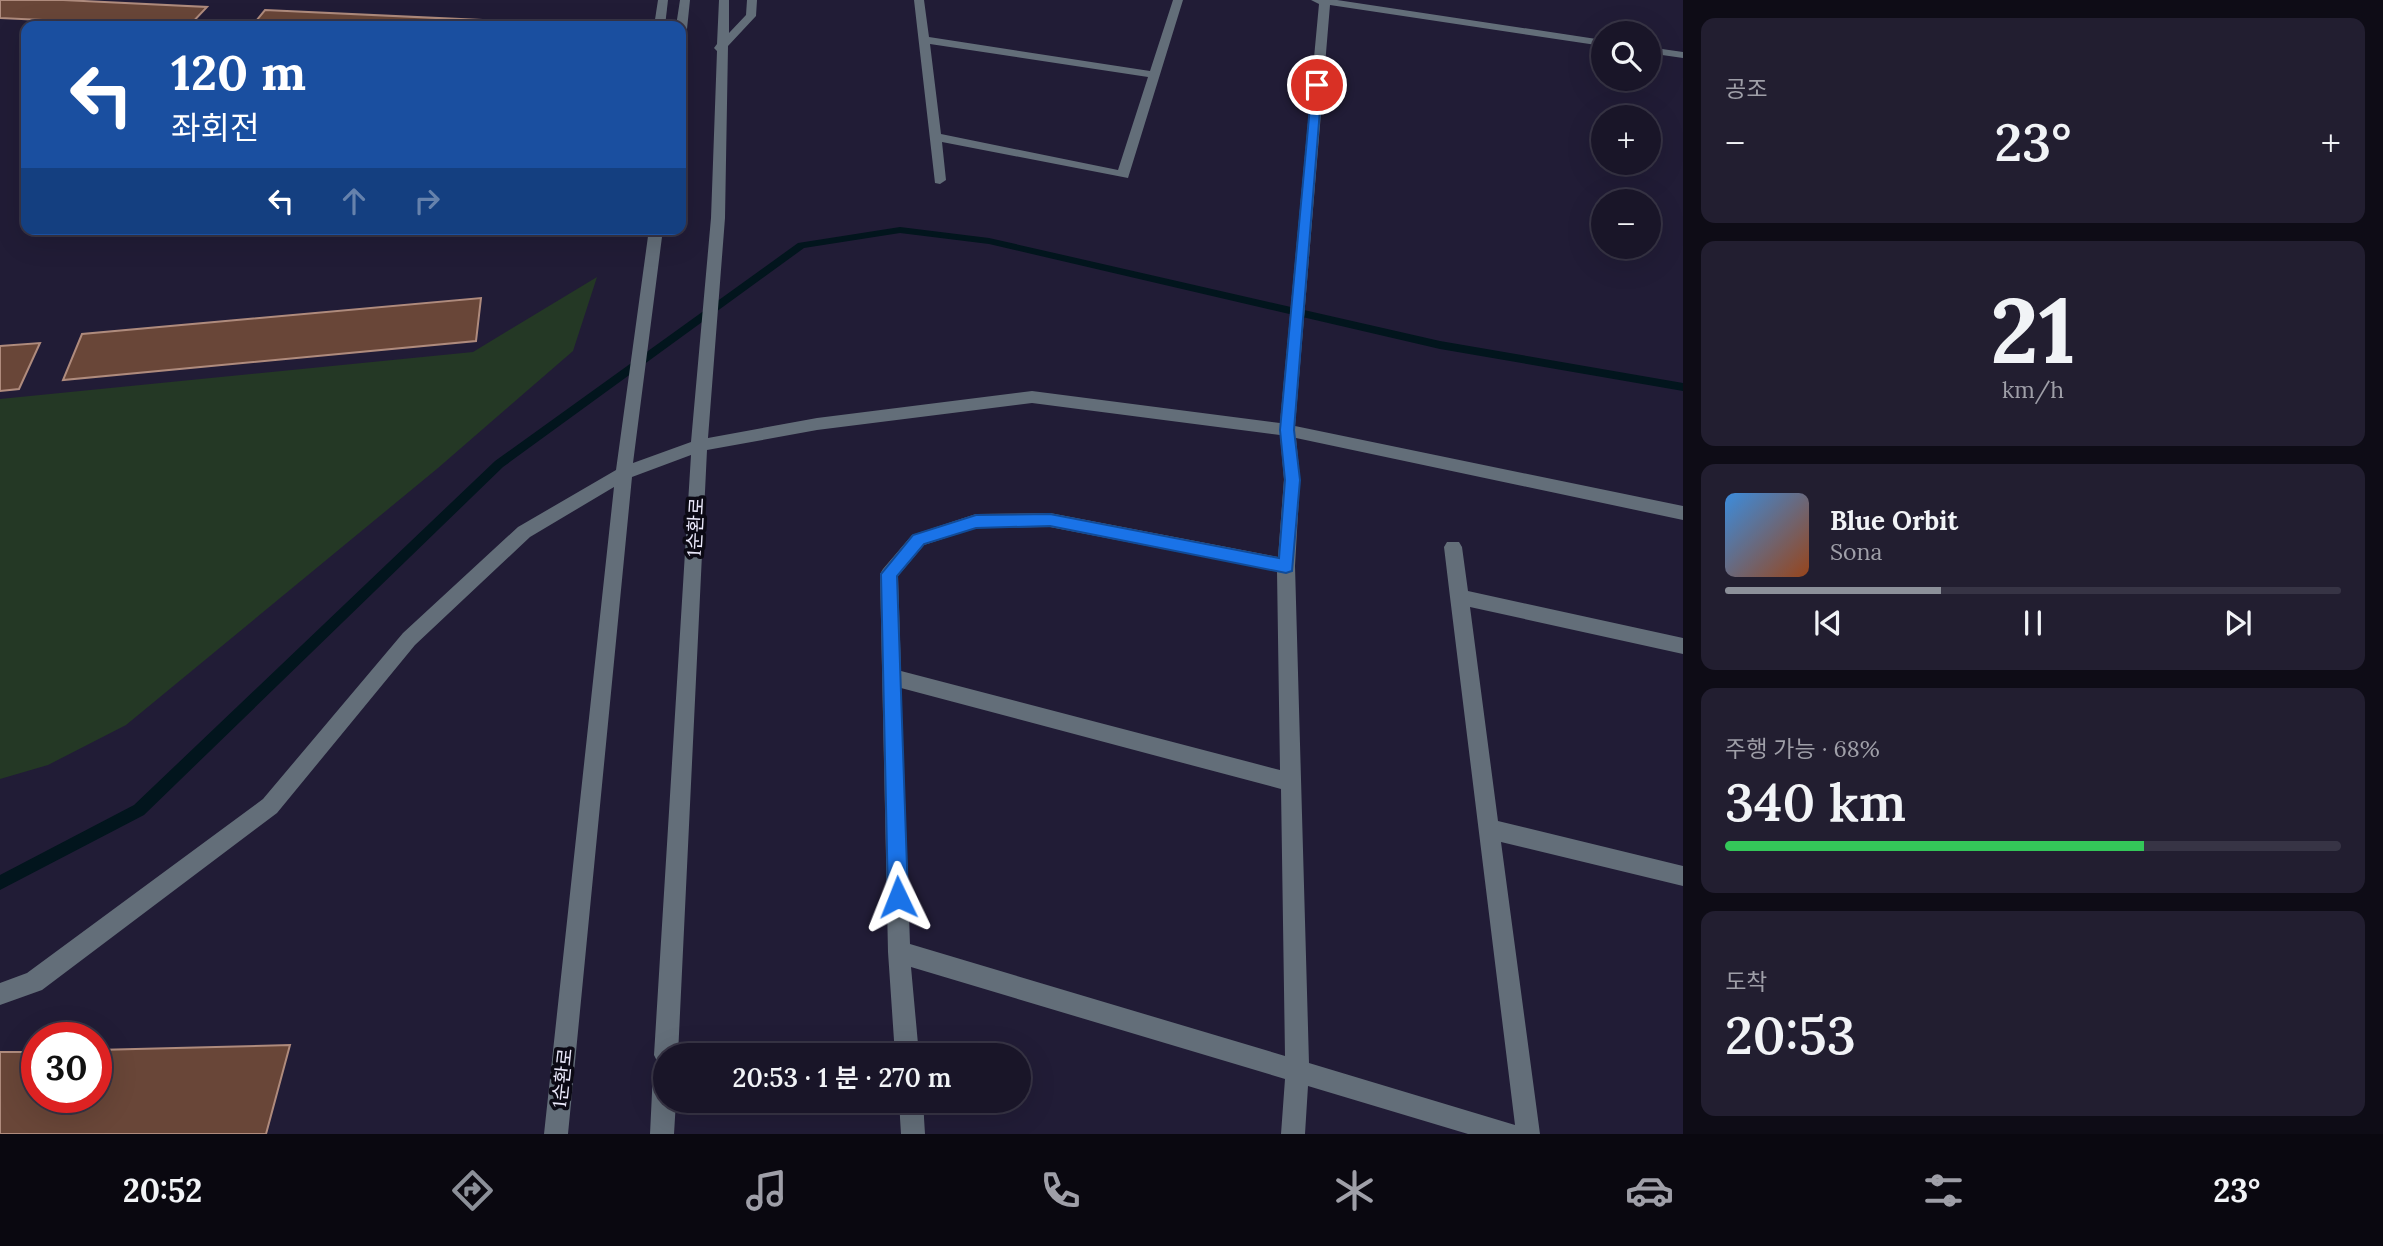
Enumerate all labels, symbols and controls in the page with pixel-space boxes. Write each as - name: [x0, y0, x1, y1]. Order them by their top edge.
- map controls: [1591, 21, 1661, 259]
- button: search: [1591, 21, 1661, 91]
- text: 120 m: [171, 41, 306, 103]
- icon: left: [56, 49, 147, 140]
- pin: [1287, 55, 1347, 115]
- icon: arrive: [1298, 66, 1336, 104]
- text: 공조: [1725, 74, 1767, 103]
- button: +: [1591, 105, 1661, 175]
- text: 좌회전: [171, 107, 259, 148]
- text: 23°: [1995, 109, 2071, 175]
- text: −: [1725, 119, 1745, 167]
- text: +: [2321, 119, 2341, 167]
- icon: left: [262, 182, 300, 220]
- icon: ahead: [335, 182, 373, 220]
- icon: right: [408, 182, 446, 220]
- button: −: [1591, 189, 1661, 259]
- text: 21: [1990, 271, 2076, 388]
- text: km/h: [2002, 375, 2064, 404]
- street label: 1순환로: [681, 497, 709, 557]
- text: Blue Orbit: [1830, 504, 1958, 537]
- text: Sona: [1830, 537, 1882, 566]
- icon: previous: [1809, 604, 1847, 642]
- icon: pause: [2014, 604, 2052, 642]
- icon: next: [2219, 604, 2257, 642]
- text: 주행 가능 · 68%: [1725, 734, 1880, 763]
- text: 340 km: [1725, 769, 1906, 835]
- position arrow: [861, 860, 935, 934]
- text: 도착: [1725, 967, 1767, 996]
- text: 20:53: [1725, 1002, 1856, 1068]
- speed limit sign: 30: [21, 1022, 112, 1113]
- street label: 1순환로: [547, 1047, 577, 1109]
- text: 20:53 · 1 분 · 270 m: [733, 1061, 951, 1094]
- icon: directions: [448, 1166, 497, 1215]
- icon: music: [742, 1166, 791, 1215]
- icon: phone: [1036, 1166, 1085, 1215]
- icon: climate: [1330, 1166, 1379, 1215]
- icon: car: [1625, 1166, 1674, 1215]
- icon: filters: [1919, 1166, 1968, 1215]
- text: 20:52: [123, 1170, 202, 1211]
- text: 23°: [2213, 1170, 2260, 1211]

